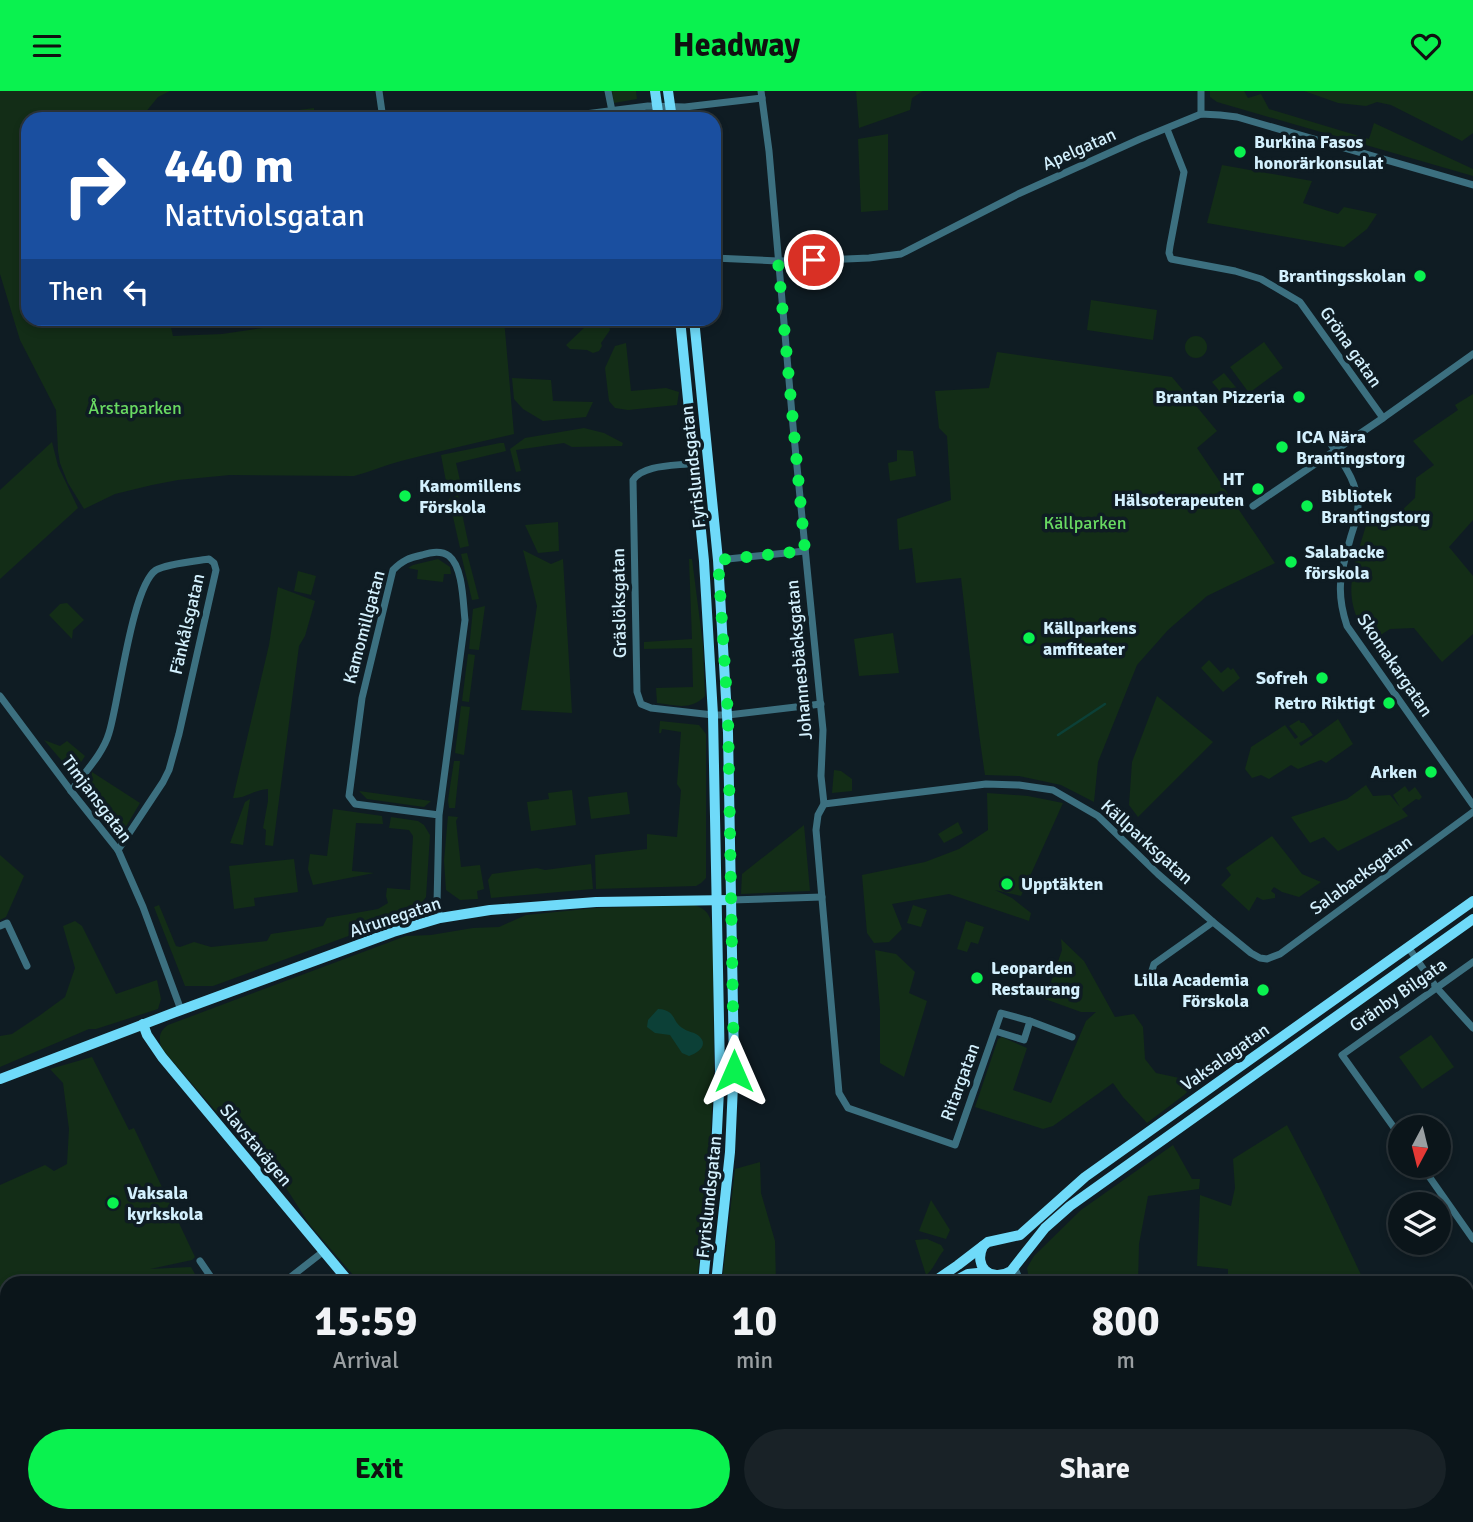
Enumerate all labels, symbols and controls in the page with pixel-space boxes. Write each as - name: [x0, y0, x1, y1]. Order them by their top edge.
- text: Headway: [673, 26, 800, 65]
- icon: menu: [28, 27, 66, 65]
- icon: heart: [1407, 27, 1445, 65]
- street label: Apelgatan: [1039, 123, 1119, 175]
- place label: Burkina Fasos honorärkonsulat: [1254, 131, 1384, 174]
- text: 440 m: [164, 136, 294, 196]
- icon: right: [49, 140, 140, 231]
- marker: Burkina Fasos honorärkonsulat: [1232, 144, 1248, 160]
- text: Nattviolsgatan: [164, 196, 365, 235]
- pin: [784, 230, 844, 290]
- icon: arrive: [795, 241, 833, 279]
- place label: Brantingsskolan: [1278, 265, 1406, 287]
- marker: Brantingsskolan: [1412, 268, 1428, 284]
- icon: left: [117, 273, 155, 311]
- text: Then: [49, 276, 103, 308]
- street label: Gröna gatan: [1315, 302, 1387, 392]
- place label: Brantan Pizzeria: [1155, 386, 1285, 408]
- marker: Brantan Pizzeria: [1291, 389, 1307, 405]
- park label: Årstaparken: [88, 397, 182, 419]
- street label: Fyrislundsgatan: [676, 405, 710, 529]
- place label: ICA Nära Brantingstorg: [1296, 426, 1406, 469]
- marker: ICA Nära Brantingstorg: [1274, 439, 1290, 455]
- place label: HT Hälsoterapeuten: [1114, 468, 1245, 511]
- place label: Kamomillens Förskola: [419, 475, 521, 518]
- marker: HT Hälsoterapeuten: [1250, 481, 1266, 497]
- place label: Bibliotek Brantingstorg: [1321, 485, 1431, 528]
- marker: Kamomillens Förskola: [397, 488, 413, 504]
- marker: Bibliotek Brantingstorg: [1299, 498, 1315, 514]
- park label: Källparken: [1043, 512, 1127, 534]
- place label: Salabacke förskola: [1304, 541, 1385, 584]
- street label: Gräslöksgatan: [607, 548, 631, 658]
- marker: Salabacke förskola: [1283, 554, 1299, 570]
- street label: Kamomillgatan: [338, 568, 390, 686]
- street label: Fänkålsgatan: [165, 571, 209, 677]
- street label: Johannesbäcksgatan: [781, 579, 817, 741]
- street label: Skomakargatan: [1352, 609, 1438, 721]
- place label: Källparkens amfiteater: [1043, 617, 1136, 660]
- marker: Källparkens amfiteater: [1021, 630, 1037, 646]
- place label: Sofreh: [1256, 667, 1308, 689]
- marker: Sofreh: [1314, 670, 1330, 686]
- place label: Retro Riktigt: [1274, 692, 1375, 714]
- marker: Retro Riktigt: [1381, 695, 1397, 711]
- street label: Timjansgatan: [57, 751, 137, 847]
- place label: Arken: [1370, 761, 1417, 783]
- marker: Arken: [1423, 764, 1439, 780]
- street label: Källparksgatan: [1096, 795, 1198, 889]
- street label: Salabacksgatan: [1306, 830, 1416, 920]
- place label: Upptäkten: [1021, 873, 1103, 895]
- marker: Upptäkten: [999, 876, 1015, 892]
- street label: Alrunegatan: [346, 892, 444, 942]
- street label: Gränby Bilgata: [1345, 953, 1451, 1037]
- place label: Leoparden Restaurang: [991, 957, 1081, 1000]
- place label: Lilla Academia Förskola: [1133, 969, 1249, 1012]
- marker: Leoparden Restaurang: [969, 970, 985, 986]
- marker: Lilla Academia Förskola: [1255, 982, 1271, 998]
- street label: Vaksalagatan: [1177, 1018, 1273, 1096]
- position arrow: [697, 1034, 771, 1108]
- street label: Ritargatan: [936, 1040, 984, 1124]
- street label: Slavstavägen: [215, 1099, 297, 1191]
- north arrow: [1388, 1115, 1451, 1178]
- map controls: [1388, 1115, 1451, 1255]
- street label: Fyrislundsgatan: [692, 1135, 726, 1259]
- place label: Vaksala kyrkskola: [127, 1182, 203, 1225]
- button: layers: [1388, 1192, 1451, 1255]
- marker: Vaksala kyrkskola: [105, 1195, 121, 1211]
- text: 15:59: [314, 1296, 417, 1347]
- text: 10: [732, 1296, 777, 1347]
- text: 800: [1092, 1296, 1160, 1347]
- text: Arrival: [333, 1346, 399, 1375]
- text: min: [736, 1346, 773, 1375]
- text: m: [1116, 1346, 1135, 1375]
- button: Exit: [28, 1429, 730, 1509]
- button: Share: [744, 1429, 1446, 1509]

